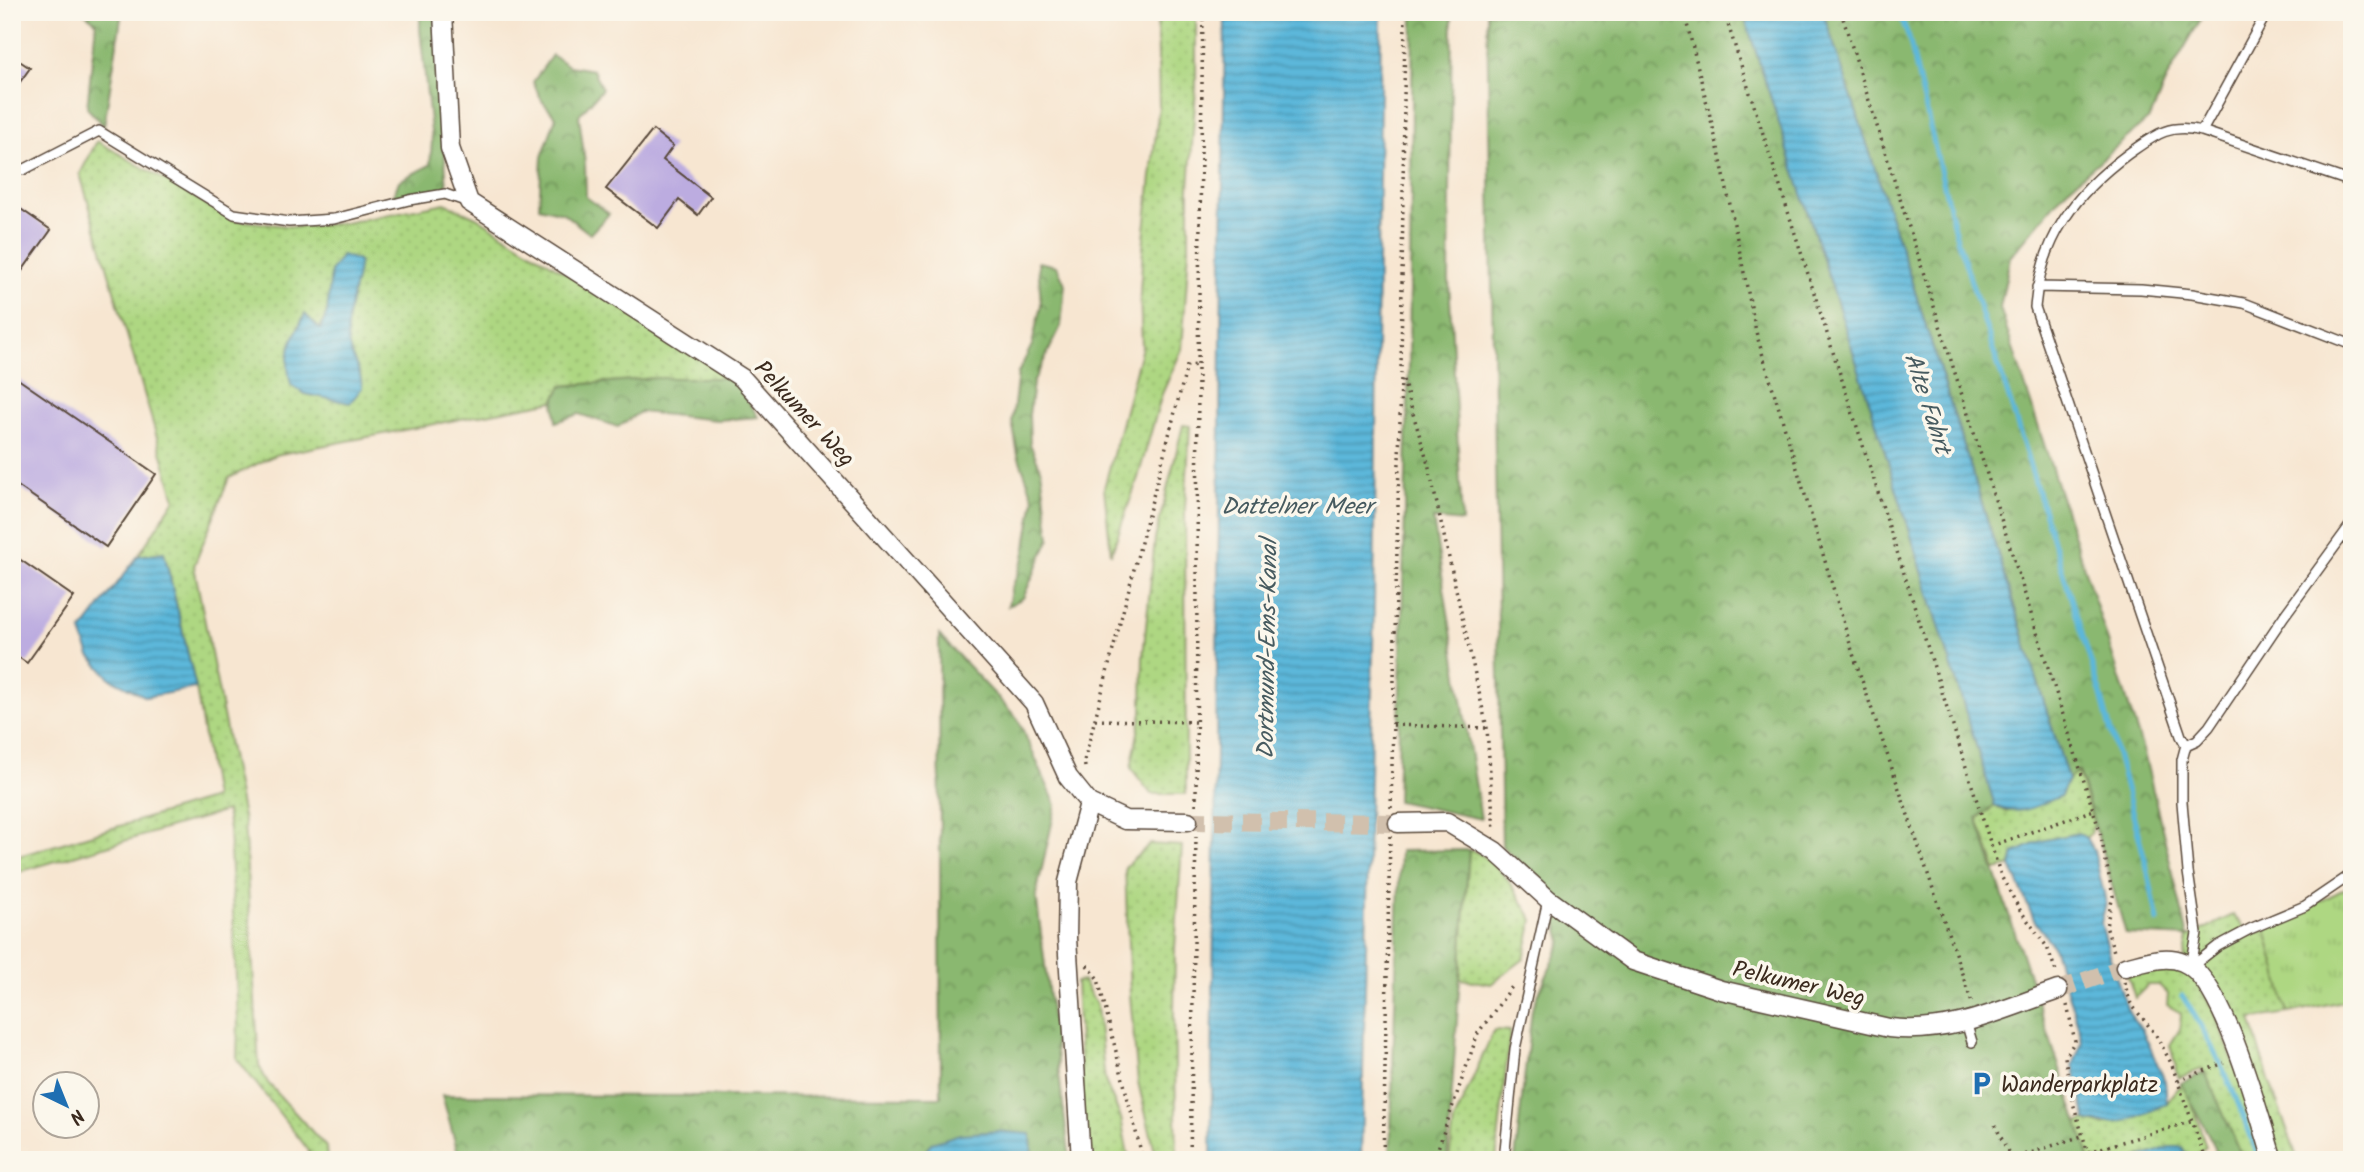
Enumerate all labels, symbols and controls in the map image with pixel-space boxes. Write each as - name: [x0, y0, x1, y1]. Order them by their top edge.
- water label: Alte Fahrt: [1892, 348, 1962, 463]
- street label: Pelkumer Weg: [744, 353, 863, 476]
- water label: Dattelner Meer: [1221, 488, 1378, 527]
- water label: Dortmund-Ems-Kanal: [1247, 535, 1290, 759]
- street label: Pelkumer Weg: [1729, 952, 1868, 1018]
- place label: Wanderparkplatz: [2001, 1068, 2158, 1104]
- north arrow: [32, 1070, 102, 1140]
- parking icon: Wanderparkplatz: [1967, 1070, 1995, 1098]
- text: N: [62, 1101, 91, 1131]

